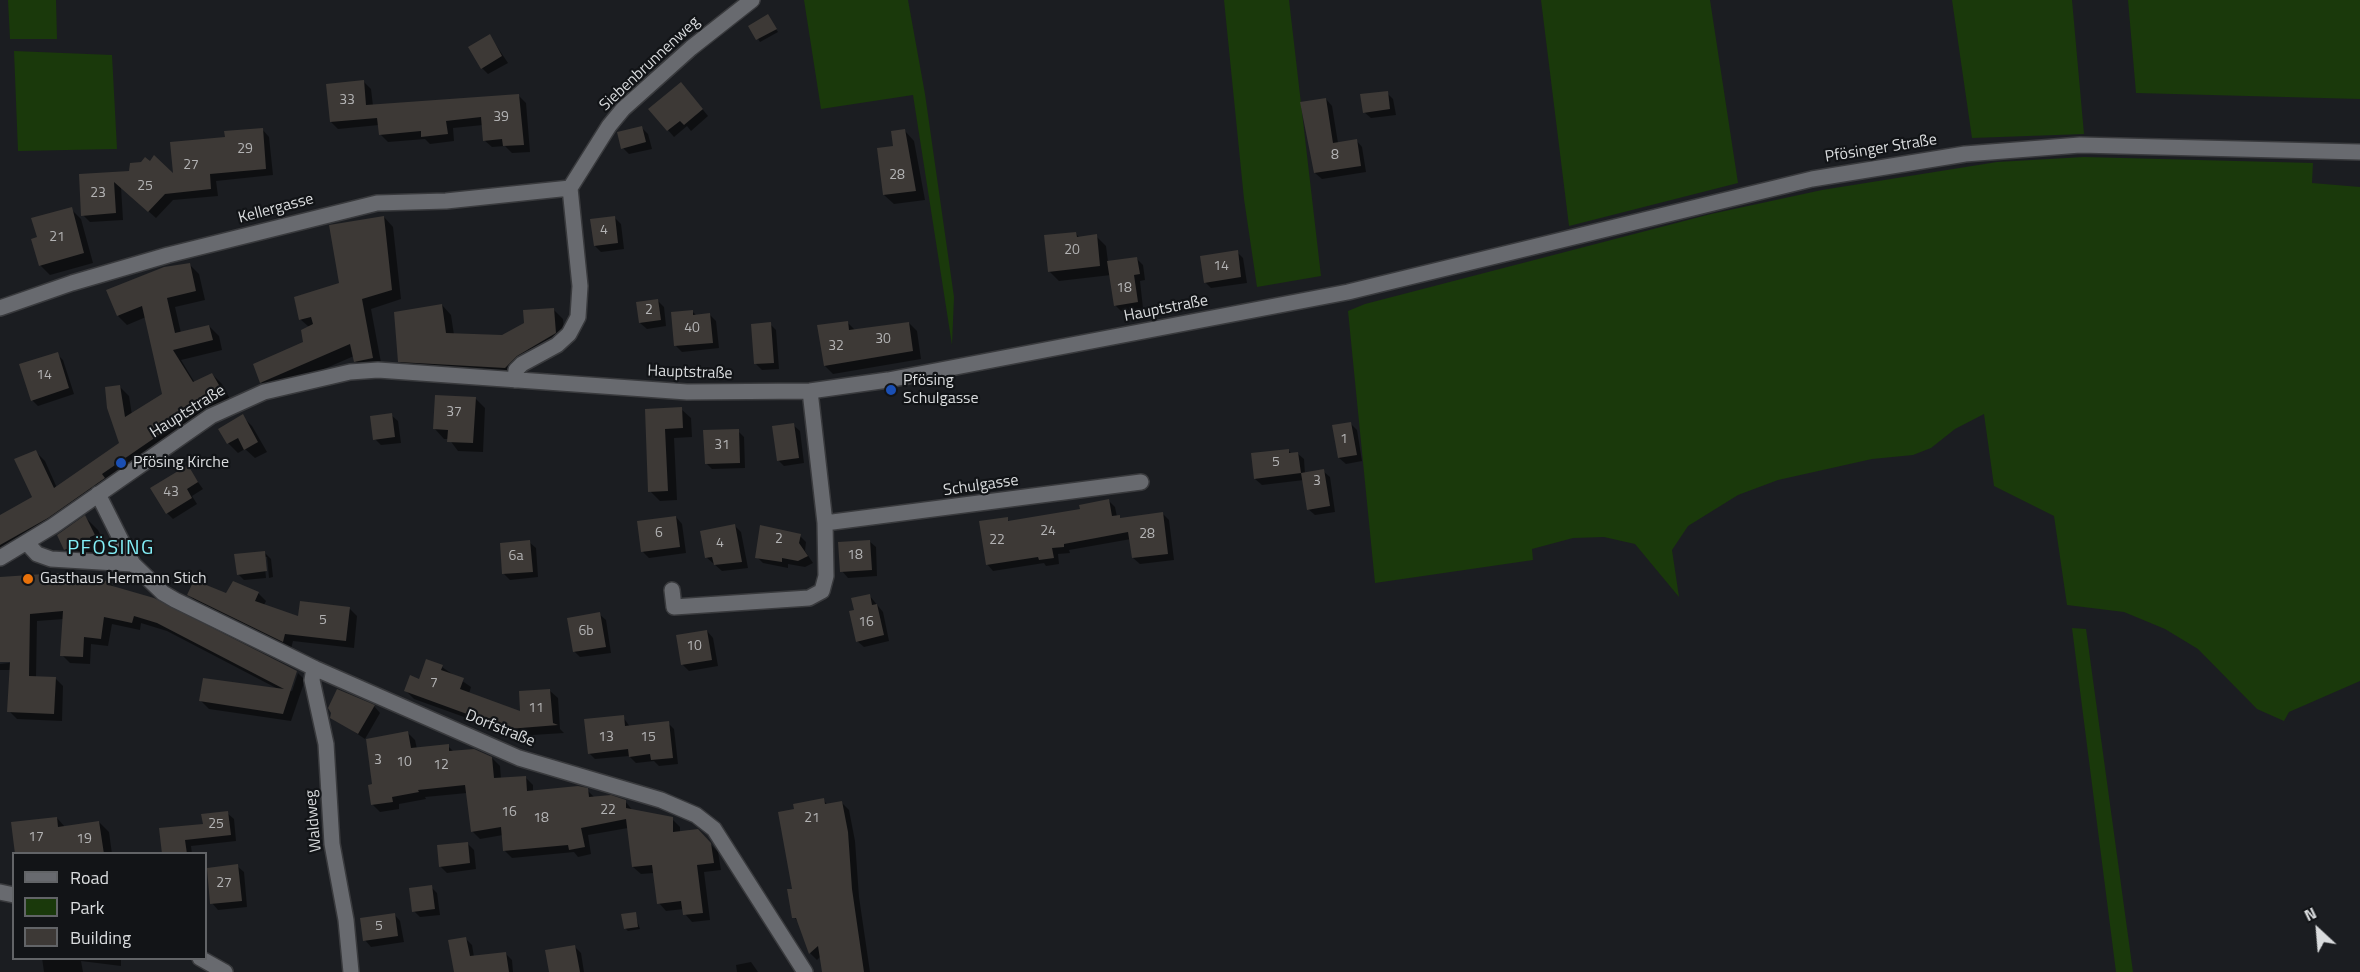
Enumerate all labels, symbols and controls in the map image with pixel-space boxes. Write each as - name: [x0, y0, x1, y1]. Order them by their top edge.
- street label: Siebenbrunnenweg: [596, 13, 704, 115]
- house number: 33: [339, 93, 355, 109]
- house number: 39: [493, 110, 509, 126]
- street label: Pfösinger Straße: [1824, 131, 1938, 167]
- house number: 29: [237, 142, 253, 158]
- house number: 8: [1331, 148, 1339, 164]
- house number: 27: [183, 158, 199, 174]
- house number: 28: [889, 168, 905, 184]
- house number: 25: [137, 179, 153, 195]
- house number: 23: [90, 186, 106, 202]
- street label: Kellergasse: [236, 190, 316, 228]
- house number: 4: [600, 223, 608, 239]
- house number: 21: [49, 230, 65, 246]
- house number: 20: [1064, 243, 1080, 259]
- house number: 14: [1213, 259, 1229, 275]
- house number: 18: [1116, 281, 1132, 297]
- street label: Hauptstraße: [1122, 291, 1210, 327]
- house number: 2: [645, 303, 653, 319]
- house number: 40: [684, 321, 700, 337]
- house number: 30: [875, 332, 891, 348]
- house number: 32: [828, 339, 844, 355]
- street label: Hauptstraße: [647, 362, 733, 384]
- house number: 14: [36, 368, 52, 384]
- place label: Pfösing Schulgasse: [903, 371, 979, 409]
- street label: Hauptstraße: [147, 381, 229, 443]
- marker: Pfösing Schulgasse: [884, 383, 898, 397]
- house number: 37: [446, 405, 462, 421]
- house number: 1: [1340, 432, 1348, 448]
- house number: 31: [714, 438, 730, 454]
- place label: Pfösing Kirche: [133, 453, 229, 473]
- house number: 5: [1272, 455, 1280, 471]
- marker: Pfösing Kirche: [114, 456, 128, 470]
- street label: Schulgasse: [942, 471, 1020, 501]
- house number: 3: [1313, 474, 1321, 490]
- house number: 43: [163, 485, 179, 501]
- house number: 24: [1040, 524, 1056, 540]
- house number: 6: [655, 526, 663, 542]
- house number: 28: [1139, 527, 1155, 543]
- house number: 2: [775, 532, 783, 548]
- house number: 22: [989, 533, 1005, 549]
- house number: 4: [716, 536, 724, 552]
- district label: PFÖSING: [67, 537, 155, 561]
- house number: 18: [847, 548, 863, 564]
- house number: 6a: [509, 549, 523, 565]
- place label: Gasthaus Hermann Stich: [40, 569, 207, 589]
- marker: Gasthaus Hermann Stich: [21, 572, 35, 586]
- house number: 5: [319, 613, 327, 629]
- house number: 16: [858, 615, 874, 631]
- house number: 6b: [578, 624, 594, 640]
- house number: 10: [686, 639, 702, 655]
- house number: 7: [430, 676, 438, 692]
- house number: 11: [528, 701, 544, 717]
- street label: Dorfstraße: [462, 706, 538, 752]
- house number: 13: [598, 730, 614, 746]
- house number: 15: [640, 730, 656, 746]
- house number: 3: [374, 753, 382, 769]
- house number: 10: [396, 755, 412, 771]
- house number: 12: [433, 758, 449, 774]
- street label: Waldweg: [302, 789, 326, 853]
- house number: 22: [600, 803, 616, 819]
- house number: 16: [501, 805, 517, 821]
- house number: 18: [533, 811, 549, 827]
- house number: 21: [804, 811, 820, 827]
- house number: 25: [208, 817, 224, 833]
- house number: 17: [28, 830, 44, 846]
- house number: 19: [76, 832, 92, 848]
- legend: [12, 852, 207, 960]
- text: Road: [70, 864, 109, 891]
- house number: 27: [216, 876, 232, 892]
- text: Park: [70, 894, 104, 921]
- north arrow: [2288, 900, 2348, 960]
- text: N: [2300, 901, 2320, 927]
- house number: 5: [375, 919, 383, 935]
- text: Building: [70, 924, 131, 951]

